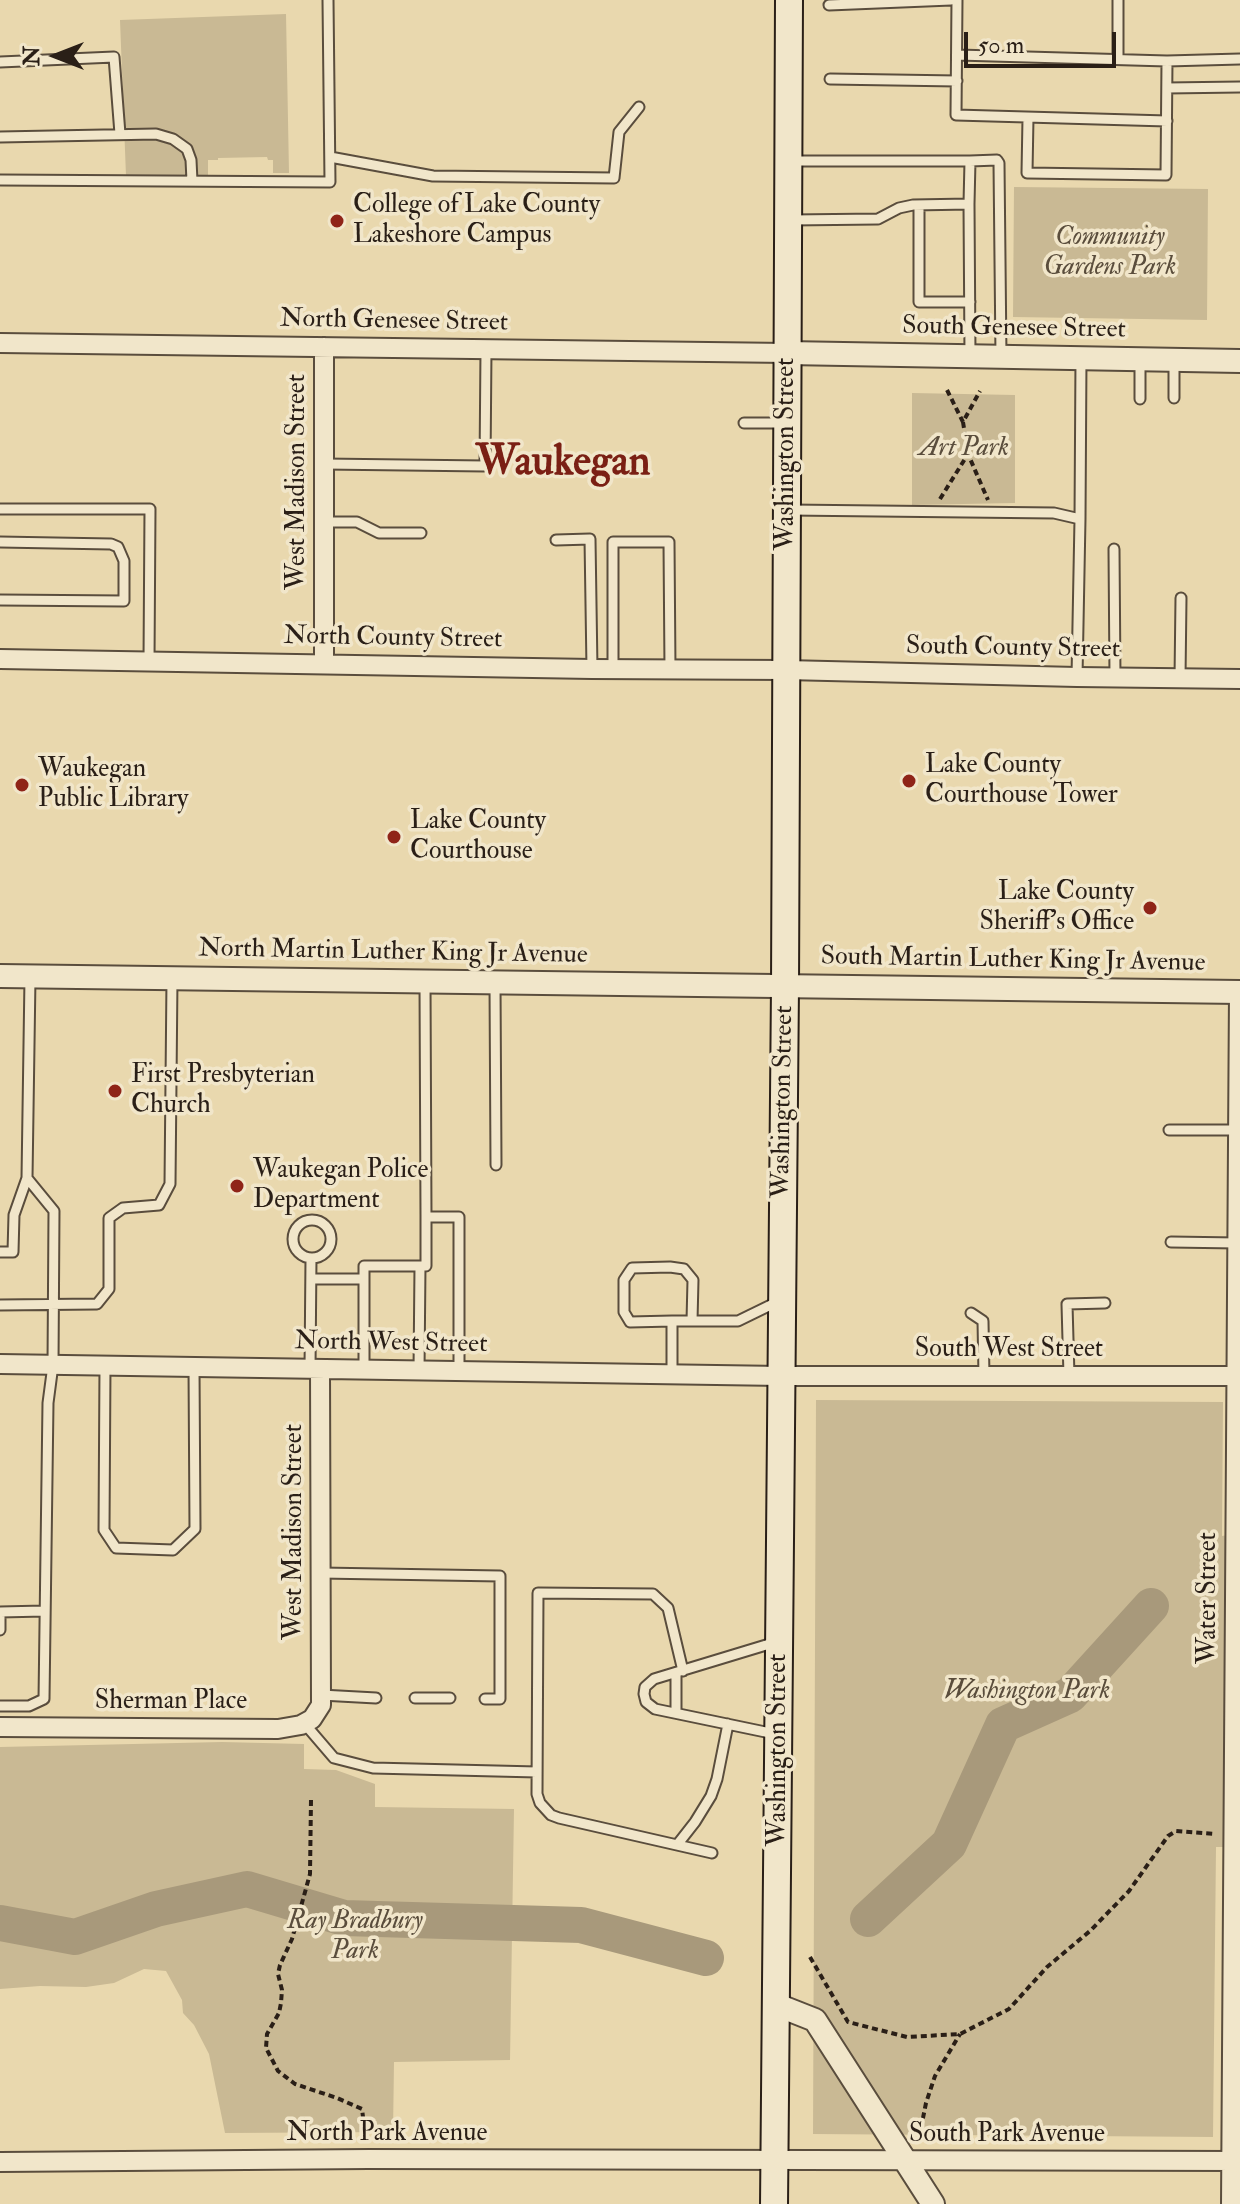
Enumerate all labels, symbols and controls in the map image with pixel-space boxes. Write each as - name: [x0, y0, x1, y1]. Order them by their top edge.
- north arrow: [16, 16, 96, 96]
- scale bar: [968, 16, 1120, 66]
- text: 50 m: [978, 30, 1024, 61]
- text: N: [18, 46, 46, 66]
- place label: College of Lake County Lakeshore Campus: [353, 190, 600, 252]
- marker: College of Lake County Lakeshore Campus: [328, 212, 346, 230]
- park label: Community Gardens Park: [1044, 222, 1176, 284]
- street label: North Genesee Street: [280, 304, 508, 340]
- street label: South Genesee Street: [902, 311, 1126, 347]
- street label: Washington Street: [771, 358, 803, 550]
- street label: West Madison Street: [282, 374, 314, 590]
- park label: Art Park: [919, 433, 1009, 465]
- district label: Waukegan: [476, 440, 650, 490]
- street label: North County Street: [283, 621, 503, 657]
- street label: South County Street: [906, 632, 1120, 666]
- place label: Lake County Courthouse Tower: [925, 750, 1118, 812]
- place label: Waukegan Public Library: [38, 754, 188, 816]
- marker: Lake County Courthouse Tower: [900, 772, 918, 790]
- marker: Waukegan Public Library: [13, 776, 31, 794]
- place label: Lake County Courthouse: [410, 806, 546, 868]
- marker: Lake County Courthouse: [385, 828, 403, 846]
- place label: Lake County Sheriff's Office: [980, 877, 1134, 938]
- marker: Lake County Sheriff's Office: [1141, 899, 1159, 917]
- street label: North Martin Luther King Jr Avenue: [198, 934, 588, 972]
- street label: South Martin Luther King Jr Avenue: [820, 942, 1206, 980]
- street label: Washington Street: [767, 1005, 801, 1199]
- place label: First Presbyterian Church: [131, 1060, 315, 1122]
- marker: First Presbyterian Church: [106, 1082, 124, 1100]
- place label: Waukegan Police Department: [253, 1155, 428, 1216]
- marker: Waukegan Police Department: [228, 1177, 246, 1195]
- street label: North West Street: [294, 1327, 488, 1361]
- street label: South West Street: [915, 1334, 1103, 1366]
- street label: West Madison Street: [279, 1424, 311, 1640]
- street label: Water Street: [1193, 1532, 1225, 1664]
- street label: Washington Street: [763, 1654, 795, 1846]
- park label: Washington Park: [944, 1676, 1110, 1708]
- street label: Sherman Place: [95, 1686, 247, 1718]
- park label: Ray Bradbury Park: [287, 1906, 423, 1968]
- street label: North Park Avenue: [287, 2118, 487, 2150]
- street label: South Park Avenue: [909, 2119, 1105, 2151]

